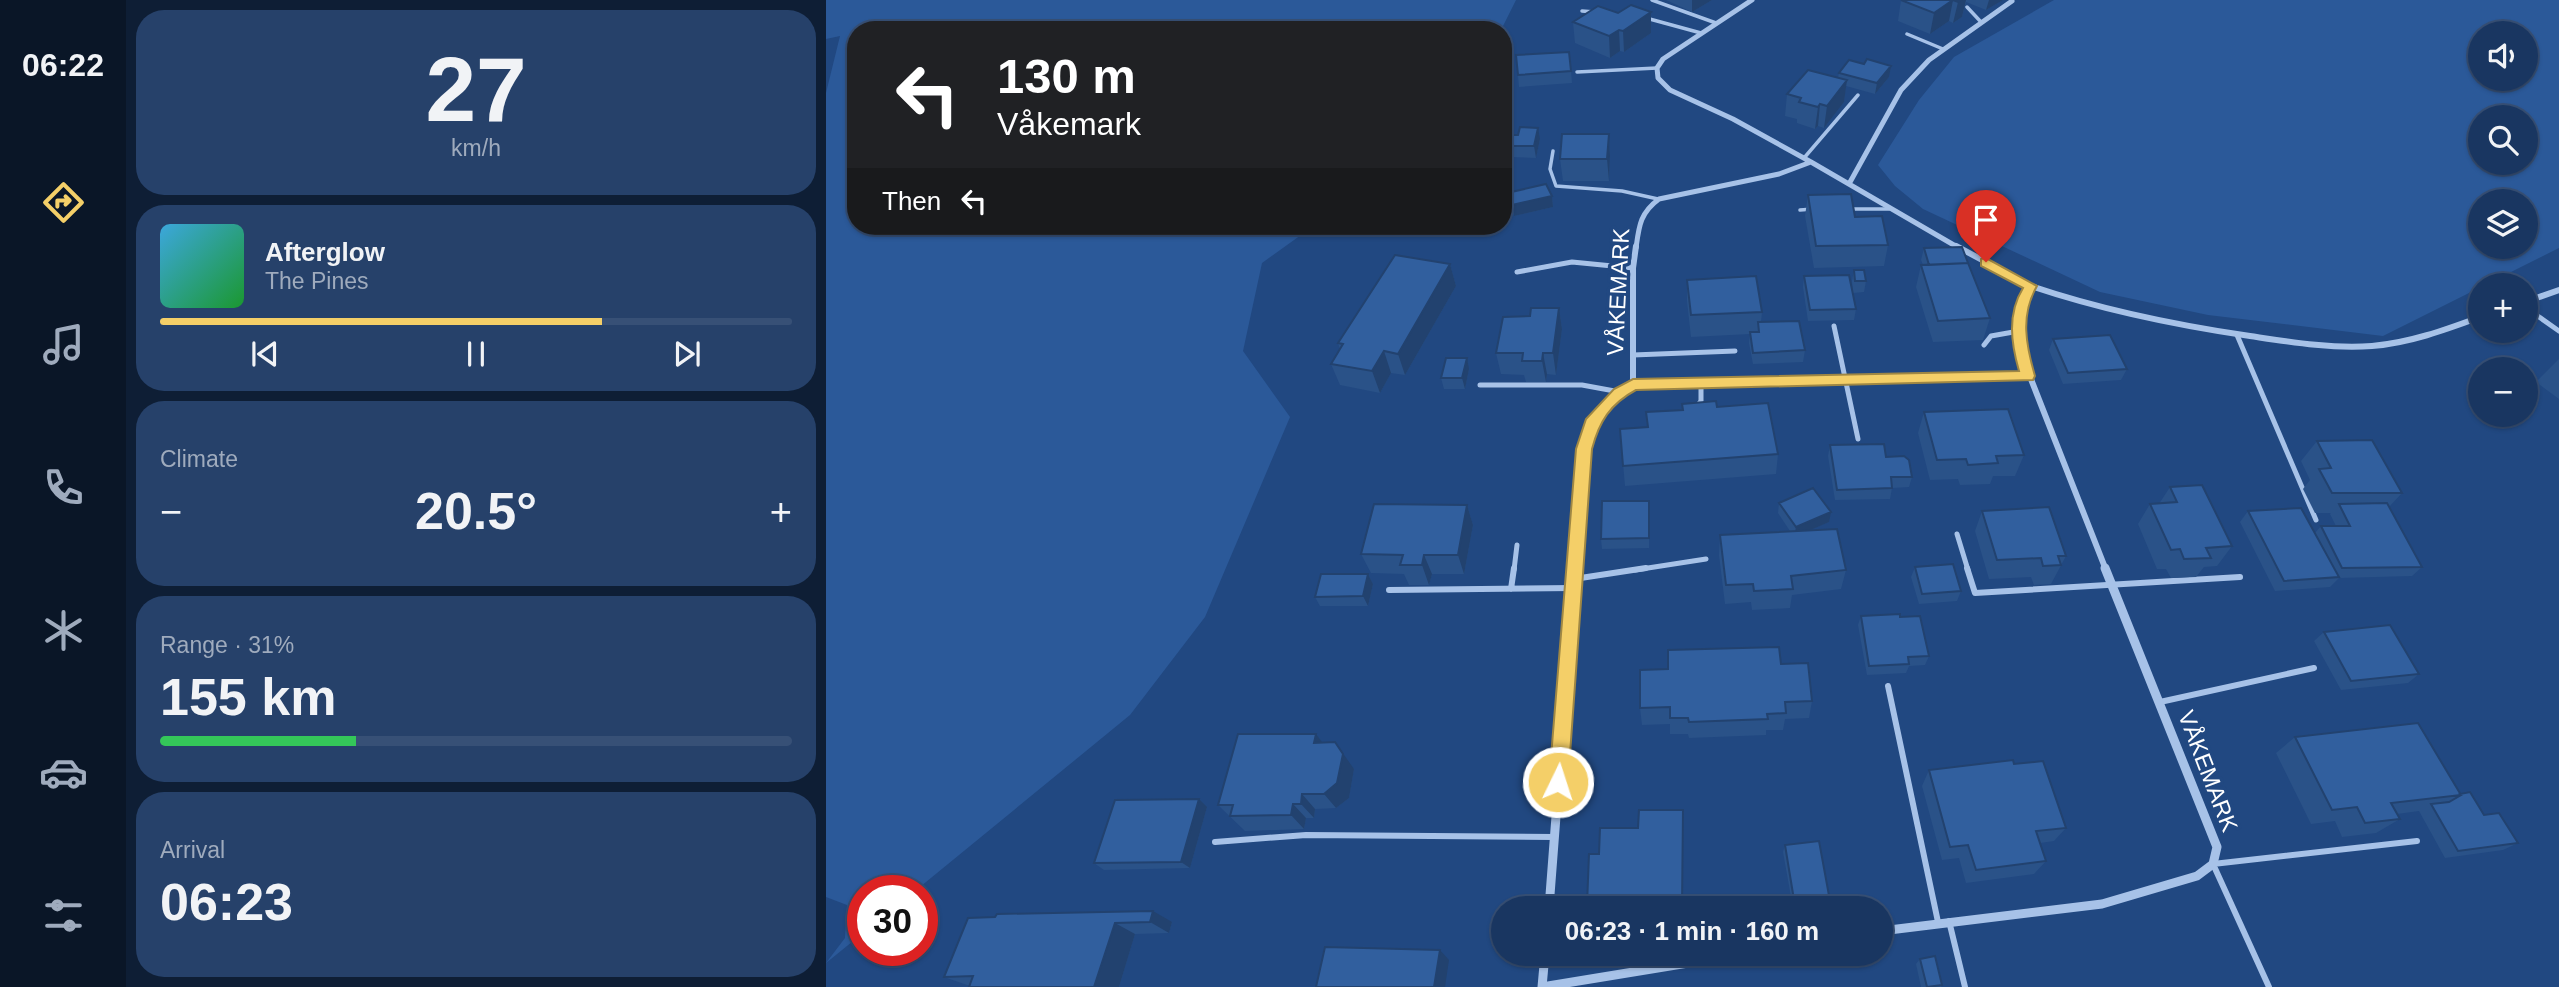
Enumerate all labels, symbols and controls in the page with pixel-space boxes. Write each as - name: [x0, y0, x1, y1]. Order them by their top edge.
- map controls: [2468, 21, 2538, 427]
- button: sound: [2468, 21, 2538, 91]
- text: 27: [425, 39, 527, 140]
- text: 06:22: [22, 47, 104, 83]
- icon: left: [882, 49, 973, 140]
- text: 130 m: [997, 49, 1136, 103]
- button: search: [2468, 105, 2538, 175]
- text: Våkemark: [997, 106, 1141, 142]
- text: km/h: [451, 135, 501, 161]
- icon: directions: [39, 178, 88, 227]
- icon: left: [955, 182, 993, 220]
- text: Then: [882, 186, 941, 216]
- button: layers: [2468, 189, 2538, 259]
- pin: [1956, 190, 2016, 262]
- icon: arrive: [1967, 201, 2005, 239]
- street label: VÅKEMARK: [1601, 227, 1634, 357]
- text: Afterglow: [265, 237, 385, 267]
- text: The Pines: [265, 268, 369, 294]
- button: +: [2468, 273, 2538, 343]
- icon: music: [39, 320, 88, 369]
- icon: previous: [246, 335, 284, 373]
- icon: pause: [457, 335, 495, 373]
- icon: next: [668, 335, 706, 373]
- button: −: [2468, 357, 2538, 427]
- text: Climate: [160, 446, 238, 472]
- icon: phone: [39, 463, 88, 512]
- text: 20.5°: [415, 482, 537, 540]
- text: −: [160, 491, 182, 533]
- text: +: [770, 491, 792, 533]
- icon: climate: [39, 606, 88, 655]
- text: Range · 31%: [160, 632, 294, 658]
- text: 155 km: [160, 668, 336, 726]
- street label: VÅKEMARK: [2173, 706, 2244, 836]
- position arrow: [1521, 745, 1595, 819]
- icon: car: [39, 748, 88, 797]
- text: Arrival: [160, 837, 225, 863]
- text: 06:23: [160, 873, 293, 931]
- speed limit sign: 30: [847, 875, 938, 966]
- icon: filters: [39, 891, 88, 940]
- text: 06:23 · 1 min · 160 m: [1565, 916, 1819, 946]

